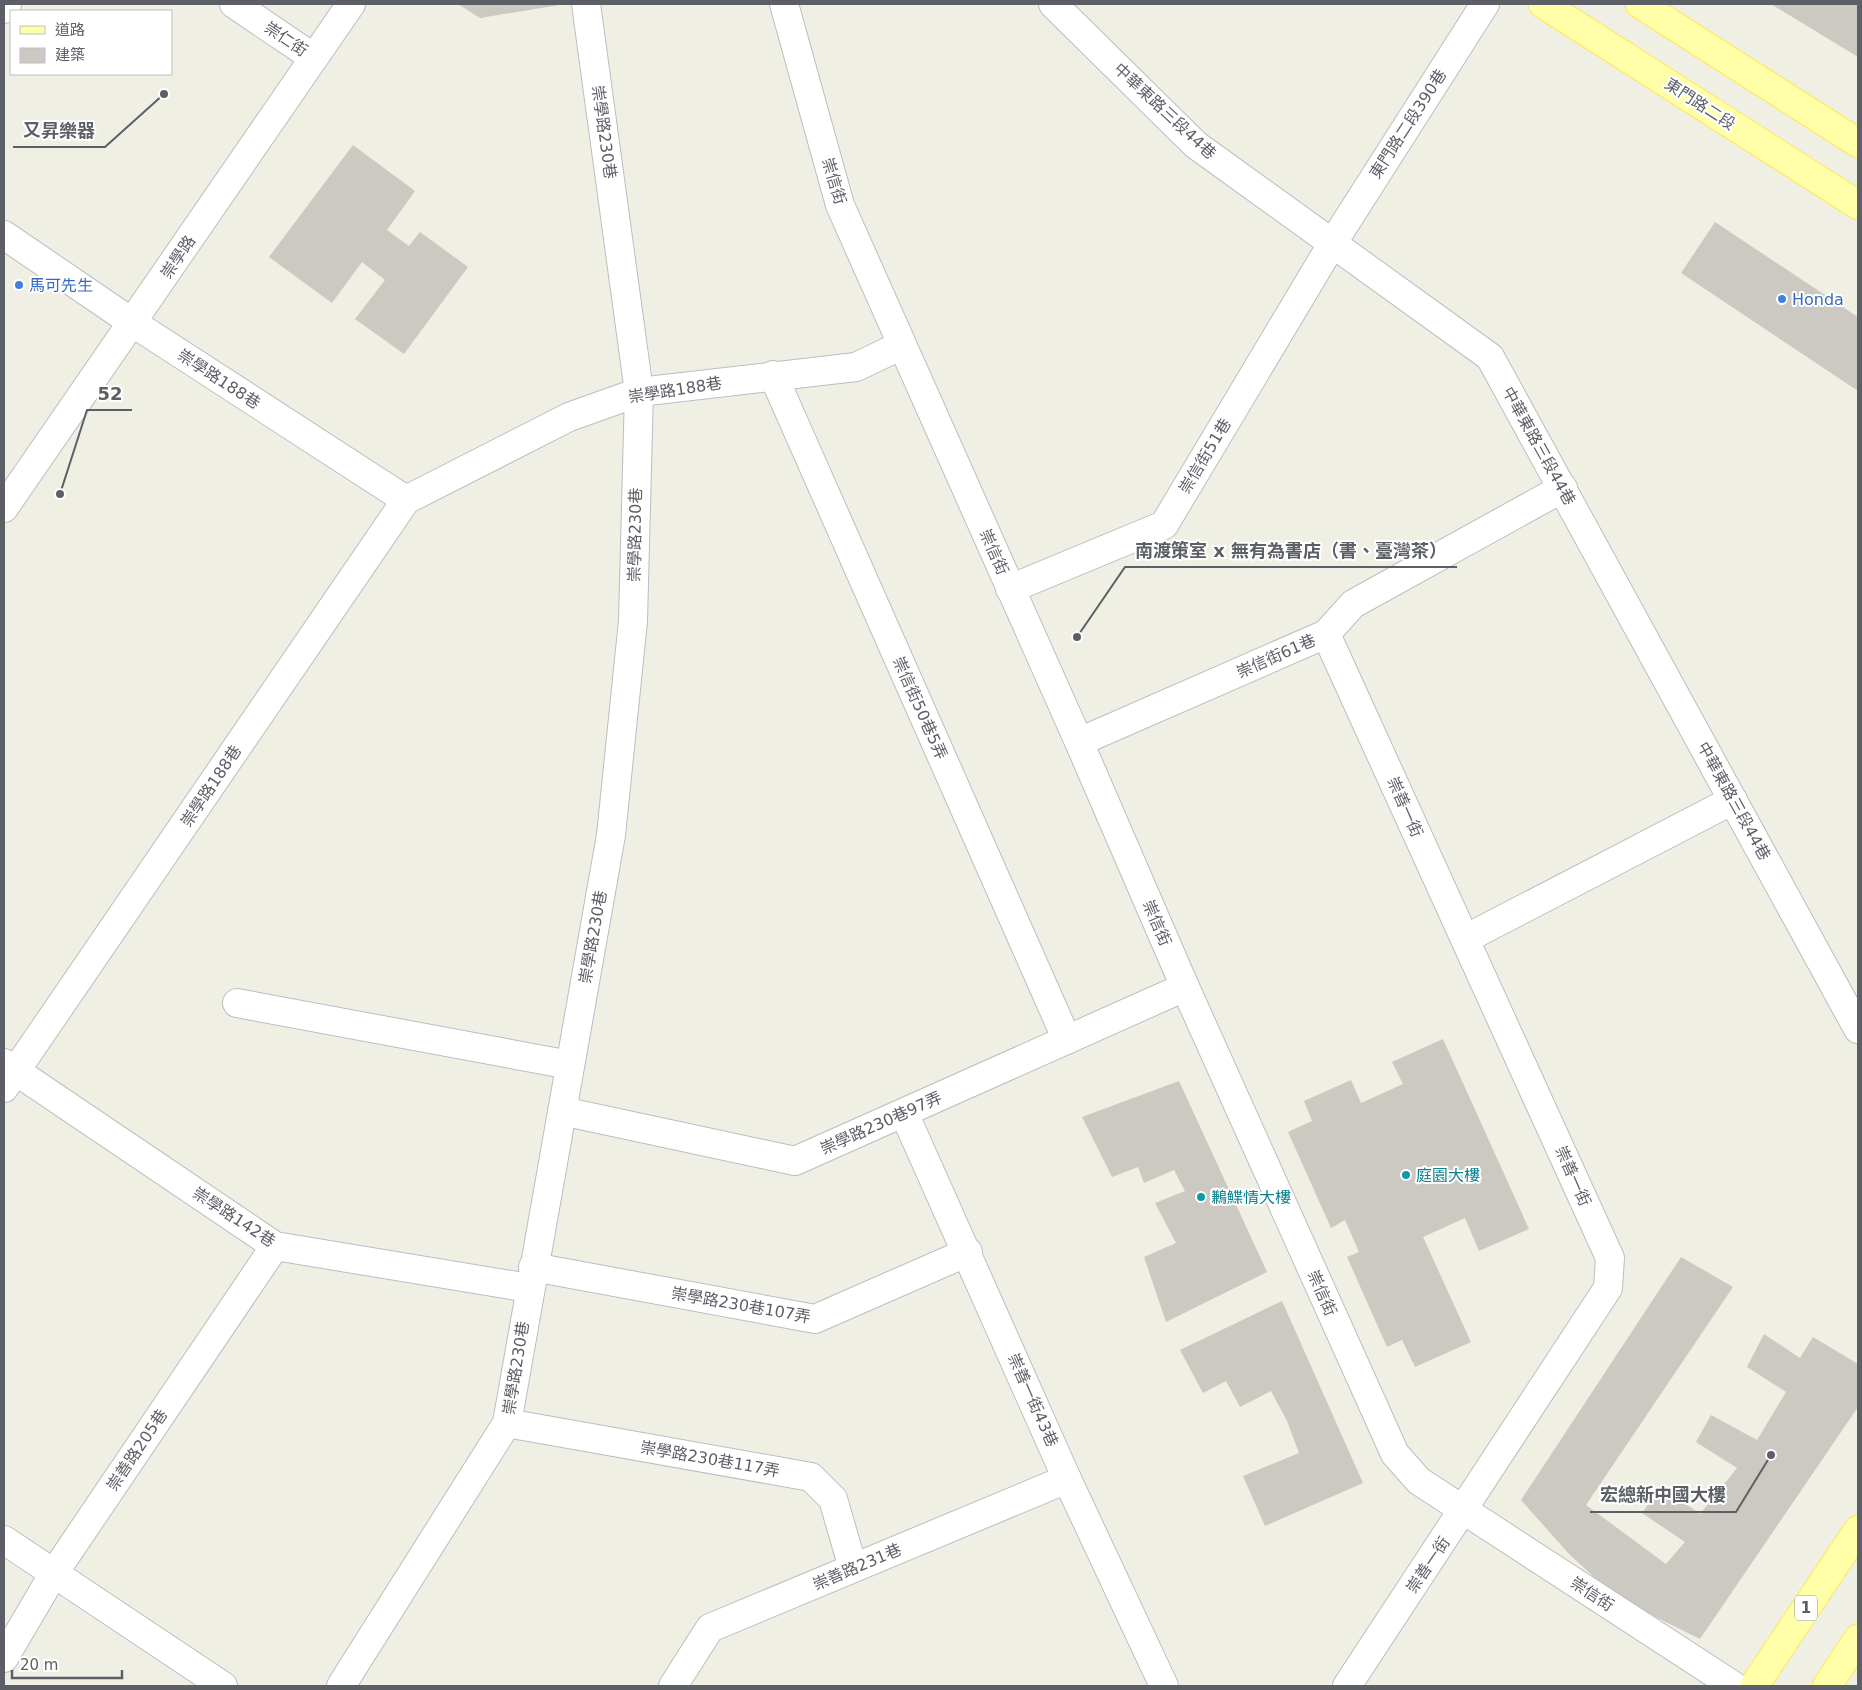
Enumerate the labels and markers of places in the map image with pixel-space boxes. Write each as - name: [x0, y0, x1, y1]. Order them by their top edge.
- callout: 又昇樂器: [13, 114, 105, 147]
- place label: 馬可先生: [29, 276, 93, 295]
- marker: 馬可先生: [13, 279, 25, 291]
- place label: Honda: [1792, 290, 1844, 309]
- marker: Honda: [1776, 293, 1788, 305]
- callout: 52: [87, 377, 132, 410]
- callout: 南渡策室 x 無有為書店（書、臺灣茶）: [1125, 534, 1457, 567]
- place label: 庭園大樓: [1416, 1166, 1480, 1185]
- marker: 庭園大樓: [1400, 1169, 1412, 1181]
- place label: 鶼鰈情大樓: [1211, 1188, 1291, 1207]
- marker: 鶼鰈情大樓: [1195, 1191, 1207, 1203]
- callout: 宏總新中國大樓: [1590, 1479, 1736, 1512]

